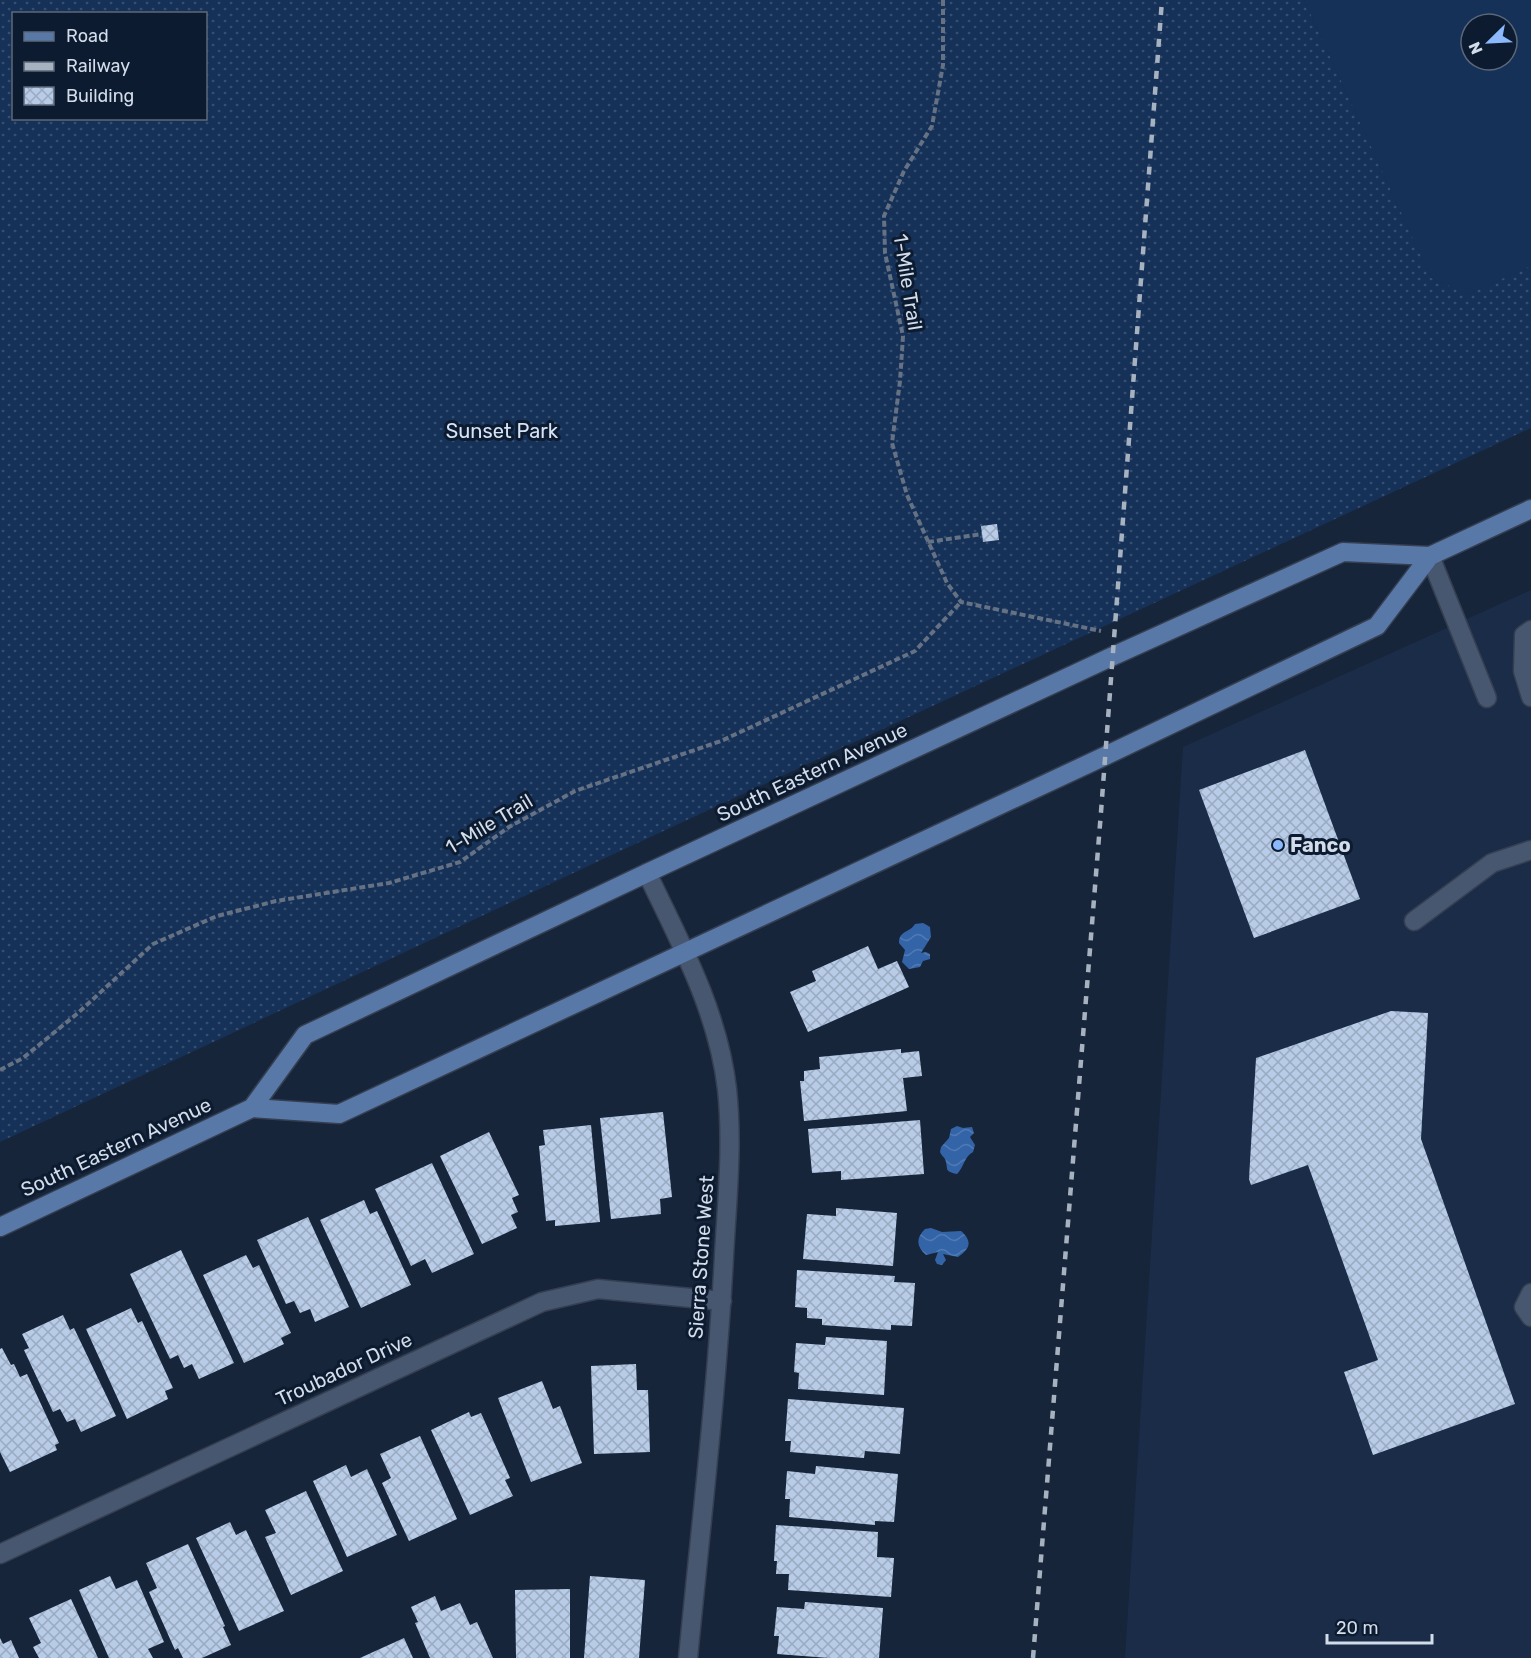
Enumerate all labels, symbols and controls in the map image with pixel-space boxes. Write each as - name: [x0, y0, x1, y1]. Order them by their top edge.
- legend: [12, 12, 207, 120]
- north arrow: [1459, 12, 1519, 72]
- text: Road: [66, 25, 109, 47]
- text: N: [1465, 39, 1487, 57]
- text: Railway: [66, 55, 130, 77]
- text: Building: [66, 85, 134, 107]
- street label: 1-Mile Trail: [889, 232, 927, 332]
- park label: Sunset Park: [446, 419, 559, 443]
- street label: South Eastern Avenue: [713, 717, 911, 827]
- street label: 1-Mile Trail: [441, 789, 537, 859]
- place label: Fanco: [1290, 833, 1351, 857]
- marker: Fanco: [1271, 838, 1285, 852]
- street label: South Eastern Avenue: [17, 1092, 215, 1202]
- street label: Sierra Stone West: [683, 1174, 719, 1340]
- street label: Troubador Drive: [272, 1327, 416, 1411]
- scale bar: [1327, 1607, 1432, 1645]
- text: 20 m: [1336, 1617, 1378, 1639]

